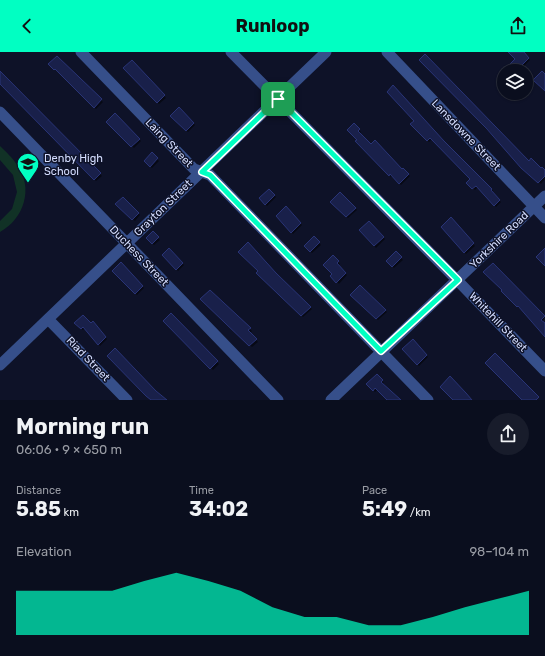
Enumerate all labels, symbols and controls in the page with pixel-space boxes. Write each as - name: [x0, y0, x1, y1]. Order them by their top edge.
- icon: back: [16, 15, 38, 37]
- text: Runloop: [235, 15, 310, 37]
- icon: share: [507, 15, 529, 37]
- map controls: [497, 64, 533, 100]
- button: layers: [497, 64, 533, 100]
- pin: [261, 82, 295, 116]
- icon: arrive: [267, 88, 289, 110]
- street label: Lansdowne Street: [429, 97, 504, 174]
- street label: Laing Street: [143, 116, 196, 171]
- school or university icon: Denby High School: [15, 151, 41, 184]
- place label: Denby High School: [44, 152, 103, 178]
- street label: Grayton Street: [131, 177, 195, 239]
- street label: Yorkshire Road: [467, 209, 531, 271]
- street label: Duchess Street: [107, 223, 172, 289]
- street label: Whitehill Street: [466, 289, 530, 355]
- street label: Riad Street: [64, 334, 113, 385]
- text: Morning run: [16, 413, 149, 440]
- button: share: [487, 413, 529, 455]
- text: 06:06 · 9 × 650 m: [16, 442, 122, 457]
- text: Distance: [16, 484, 61, 497]
- text: Time: [189, 484, 214, 497]
- text: Pace: [362, 484, 387, 497]
- text: 5.85: [16, 497, 61, 521]
- text: 34:02: [189, 497, 248, 521]
- text: 5:49: [362, 497, 407, 521]
- text: km: [61, 506, 79, 519]
- text: /km: [407, 506, 431, 519]
- text: Elevation: [16, 544, 72, 559]
- text: 98–104 m: [469, 544, 529, 559]

